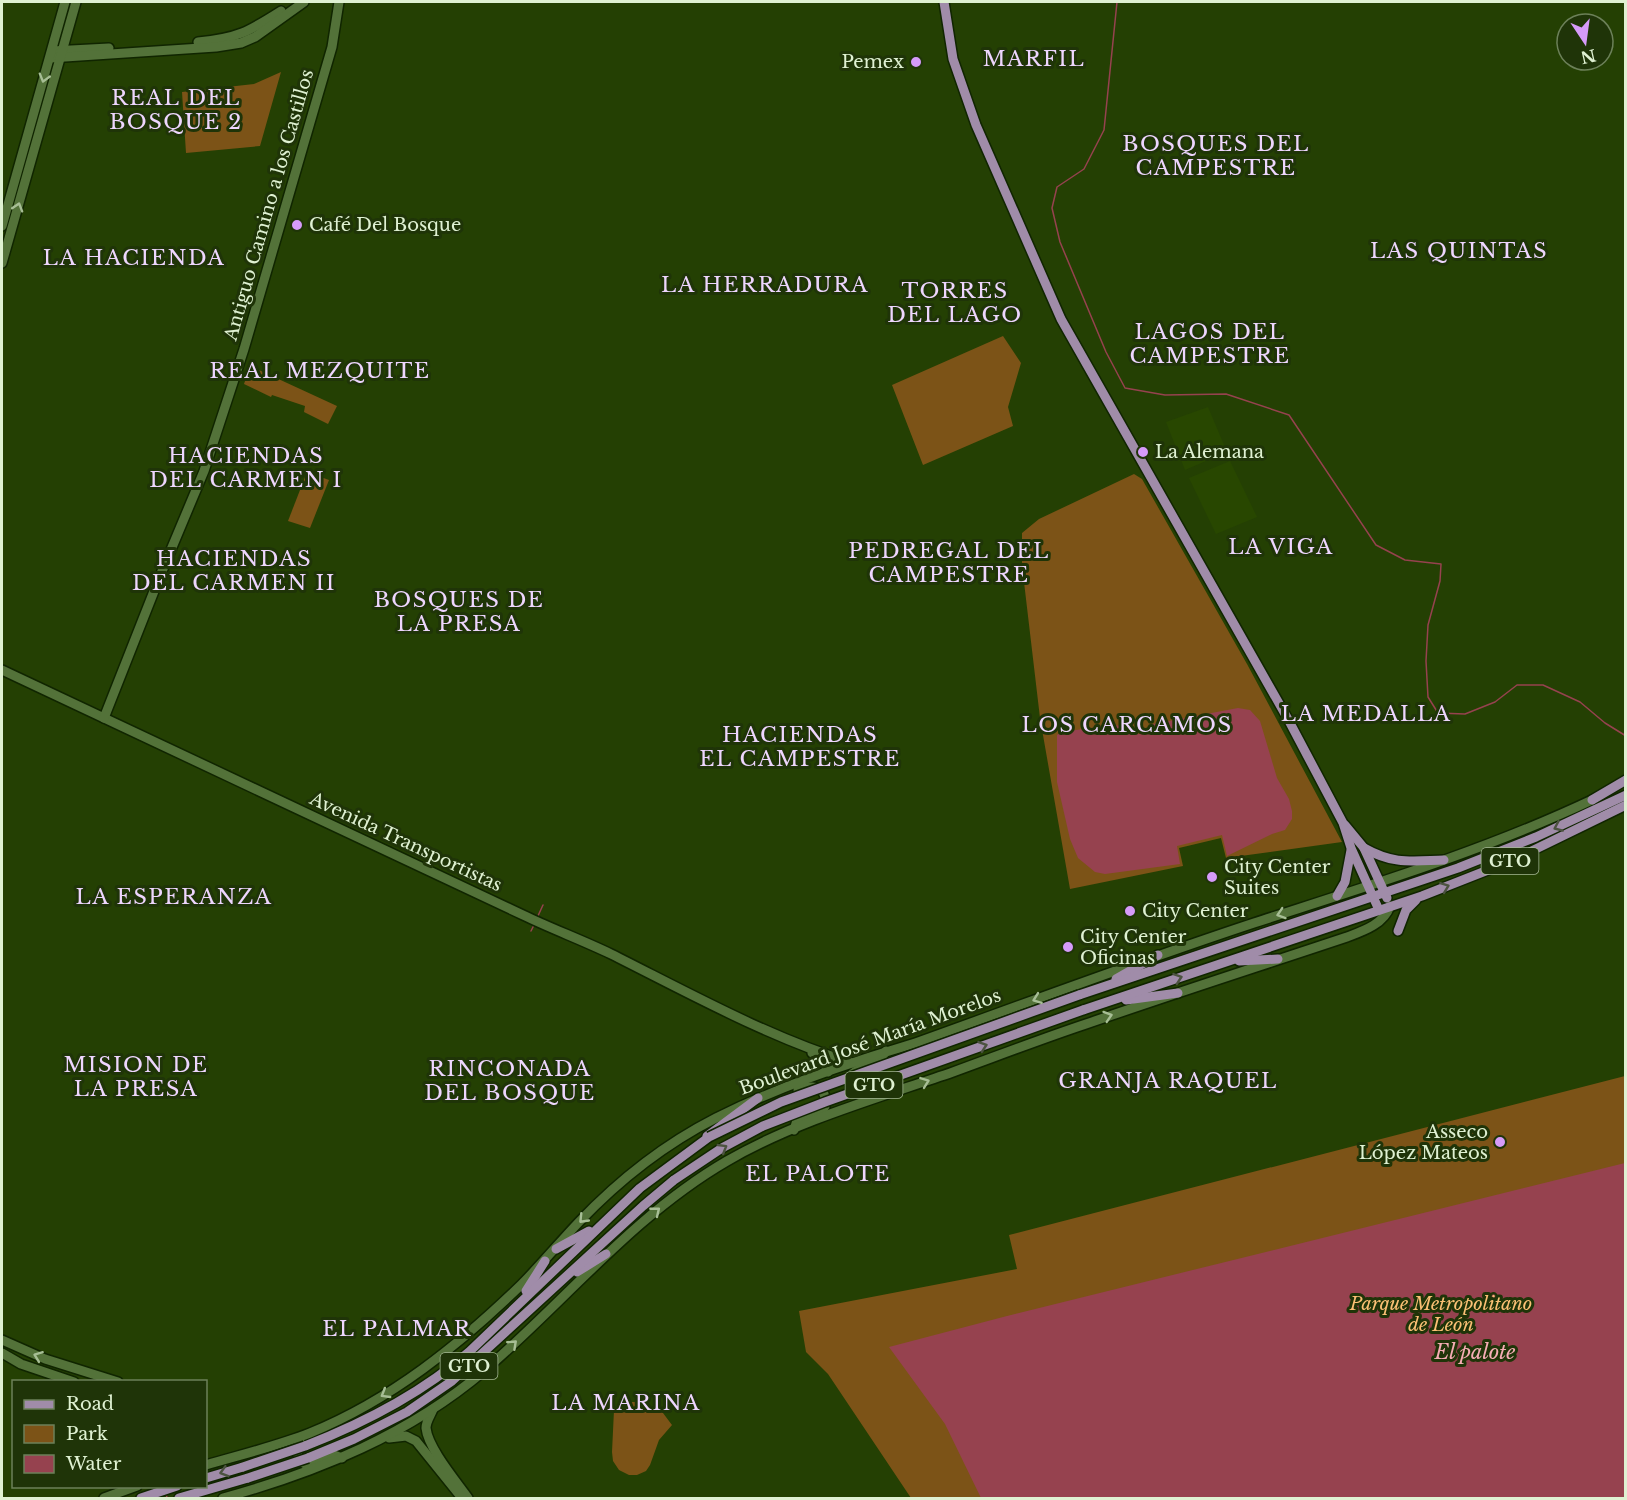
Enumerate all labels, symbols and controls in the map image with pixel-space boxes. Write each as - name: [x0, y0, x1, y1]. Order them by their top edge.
- north arrow: [1555, 12, 1615, 72]
- text: N: [1579, 45, 1598, 68]
- district label: MARFIL: [983, 46, 1085, 72]
- place label: Pemex: [841, 51, 904, 73]
- marker: Pemex: [909, 55, 923, 69]
- street label: Antiguo Camino a los Castillos: [219, 67, 318, 344]
- one-way arrow: [39, 72, 51, 83]
- district label: REAL DEL BOSQUE 2: [109, 85, 243, 135]
- district label: BOSQUES DEL CAMPESTRE: [1122, 131, 1310, 181]
- one-way arrow: [11, 202, 23, 213]
- place label: Café Del Bosque: [309, 214, 461, 236]
- marker: Café Del Bosque: [290, 218, 304, 232]
- district label: LAS QUINTAS: [1370, 238, 1548, 264]
- district label: LA HACIENDA: [43, 245, 225, 271]
- district label: LA HERRADURA: [661, 272, 869, 298]
- district label: TORRES DEL LAGO: [887, 278, 1023, 328]
- district label: LAGOS DEL CAMPESTRE: [1129, 319, 1291, 369]
- district label: REAL MEZQUITE: [209, 358, 431, 384]
- place label: La Alemana: [1155, 441, 1264, 463]
- district label: HACIENDAS DEL CARMEN I: [149, 443, 343, 493]
- marker: La Alemana: [1136, 445, 1150, 459]
- district label: LA VIGA: [1228, 534, 1334, 560]
- district label: PEDREGAL DEL CAMPESTRE: [848, 538, 1050, 588]
- district label: HACIENDAS DEL CARMEN II: [132, 546, 336, 596]
- district label: BOSQUES DE LA PRESA: [374, 587, 544, 637]
- district label: LA MEDALLA: [1281, 701, 1451, 727]
- district label: LOS CARCAMOS: [1022, 712, 1232, 738]
- district label: HACIENDAS EL CAMPESTRE: [699, 722, 901, 772]
- street label: Avenida Transportistas: [305, 787, 506, 896]
- one-way arrow: [1553, 820, 1564, 832]
- road number: GTO: [1482, 848, 1538, 874]
- place label: City Center Suites: [1224, 856, 1331, 899]
- marker: City Center Suites: [1205, 870, 1219, 884]
- one-way arrow: [1439, 882, 1450, 894]
- district label: LA ESPERANZA: [75, 884, 273, 910]
- place label: City Center: [1142, 900, 1249, 922]
- marker: City Center: [1123, 904, 1137, 918]
- one-way arrow: [1276, 907, 1287, 920]
- place label: City Center Oficinas: [1080, 926, 1187, 969]
- marker: City Center Oficinas: [1061, 940, 1075, 954]
- one-way arrow: [1172, 973, 1183, 985]
- street label: Boulevard José María Morelos: [736, 984, 1004, 1100]
- one-way arrow: [1032, 992, 1043, 1004]
- one-way arrow: [1102, 1011, 1113, 1024]
- one-way arrow: [977, 1041, 988, 1054]
- district label: MISION DE LA PRESA: [63, 1052, 209, 1102]
- district label: RINCONADA DEL BOSQUE: [424, 1056, 596, 1106]
- district label: GRANJA RAQUEL: [1058, 1068, 1278, 1094]
- road number: GTO: [846, 1072, 902, 1098]
- one-way arrow: [919, 1076, 930, 1089]
- place label: Asseco López Mateos: [1359, 1121, 1488, 1164]
- marker: Asseco López Mateos: [1493, 1135, 1507, 1149]
- one-way arrow: [717, 1143, 727, 1155]
- district label: EL PALOTE: [745, 1161, 891, 1187]
- one-way arrow: [649, 1207, 660, 1218]
- one-way arrow: [579, 1211, 590, 1222]
- park label: Parque Metropolitano de León: [1349, 1293, 1532, 1336]
- district label: EL PALMAR: [322, 1316, 472, 1342]
- one-way arrow: [506, 1340, 517, 1351]
- water label: El palote: [1434, 1340, 1515, 1364]
- one-way arrow: [34, 1351, 44, 1364]
- road number: GTO: [440, 1353, 498, 1379]
- legend: [12, 1380, 207, 1488]
- one-way arrow: [381, 1387, 391, 1399]
- district label: LA MARINA: [551, 1390, 701, 1416]
- text: Road: [66, 1393, 114, 1415]
- text: Park: [66, 1423, 108, 1445]
- text: Water: [65, 1453, 122, 1475]
- one-way arrow: [220, 1465, 230, 1477]

